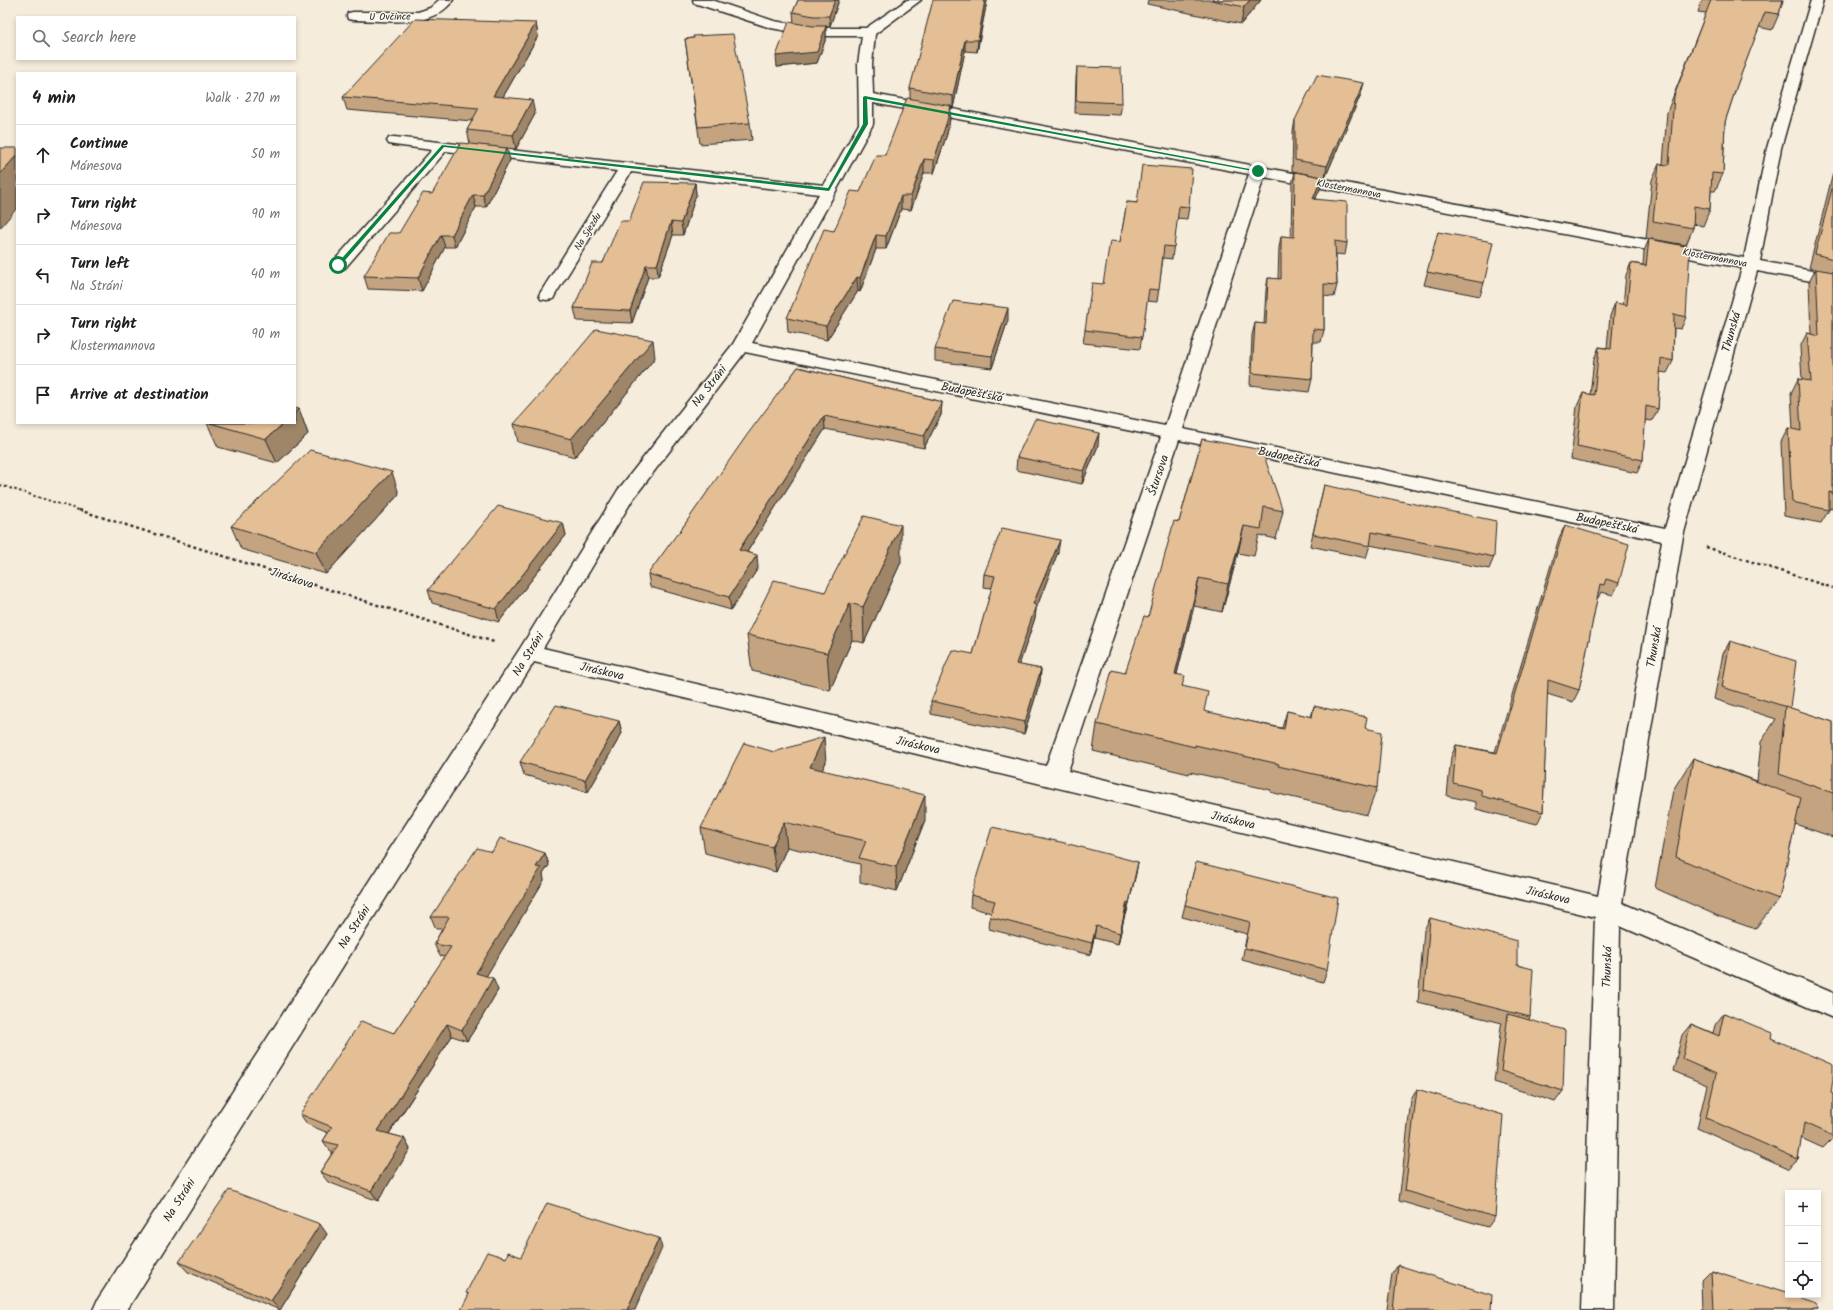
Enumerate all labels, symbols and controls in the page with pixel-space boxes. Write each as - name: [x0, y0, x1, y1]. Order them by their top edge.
- street label: U Ovčince: [369, 9, 411, 25]
- search box: [16, 16, 296, 60]
- text: Search here: [62, 26, 136, 50]
- icon: search: [30, 27, 52, 49]
- text: 4 min: [32, 85, 76, 112]
- text: Walk · 270 m: [205, 88, 280, 109]
- text: Continue: [70, 132, 128, 156]
- icon: ahead: [32, 144, 54, 166]
- text: 50 m: [251, 144, 280, 165]
- text: Mánesova: [70, 156, 122, 177]
- route end: [1249, 162, 1267, 180]
- street label: Klostermannova: [1315, 175, 1383, 203]
- text: Turn right: [70, 192, 137, 216]
- icon: right: [32, 204, 54, 226]
- text: 90 m: [252, 204, 280, 225]
- street label: Na Sjezdu: [570, 209, 606, 254]
- text: Mánesova: [70, 216, 122, 237]
- street label: Klostermannova: [1681, 244, 1749, 272]
- text: Turn left: [70, 252, 130, 276]
- route start: [329, 256, 347, 274]
- icon: left: [32, 264, 54, 286]
- text: 40 m: [251, 264, 280, 285]
- text: Na Stráni: [70, 276, 123, 297]
- street label: Thunská: [1717, 308, 1747, 355]
- text: Turn right: [70, 312, 137, 336]
- icon: right: [32, 324, 54, 346]
- text: 90 m: [252, 324, 280, 345]
- text: Klostermannova: [70, 336, 155, 357]
- street label: Na Stráni: [687, 360, 733, 411]
- street label: Budapešťská: [939, 377, 1006, 408]
- text: Arrive at destination: [70, 383, 209, 407]
- icon: arrive: [32, 384, 54, 406]
- street label: Budapešťská: [1256, 442, 1323, 474]
- street label: Štursova: [1143, 452, 1174, 498]
- street label: Budapešťská: [1574, 508, 1641, 540]
- street label: Jiráskova: [268, 562, 317, 595]
- street label: Thunská: [1642, 624, 1668, 669]
- street label: Na Stráni: [508, 628, 550, 680]
- street label: Jiráskova: [578, 657, 626, 686]
- street label: Jiráskova: [894, 731, 942, 760]
- street label: Jiráskova: [1209, 806, 1257, 835]
- street label: Jiráskova: [1524, 881, 1572, 910]
- street label: Na Stráni: [333, 901, 376, 953]
- street label: Thunská: [1597, 945, 1618, 988]
- street label: Na Stráni: [158, 1174, 201, 1226]
- map controls: [1785, 1190, 1821, 1298]
- button: +: [1785, 1190, 1821, 1226]
- button: −: [1785, 1226, 1821, 1262]
- button: locate: [1785, 1262, 1821, 1298]

